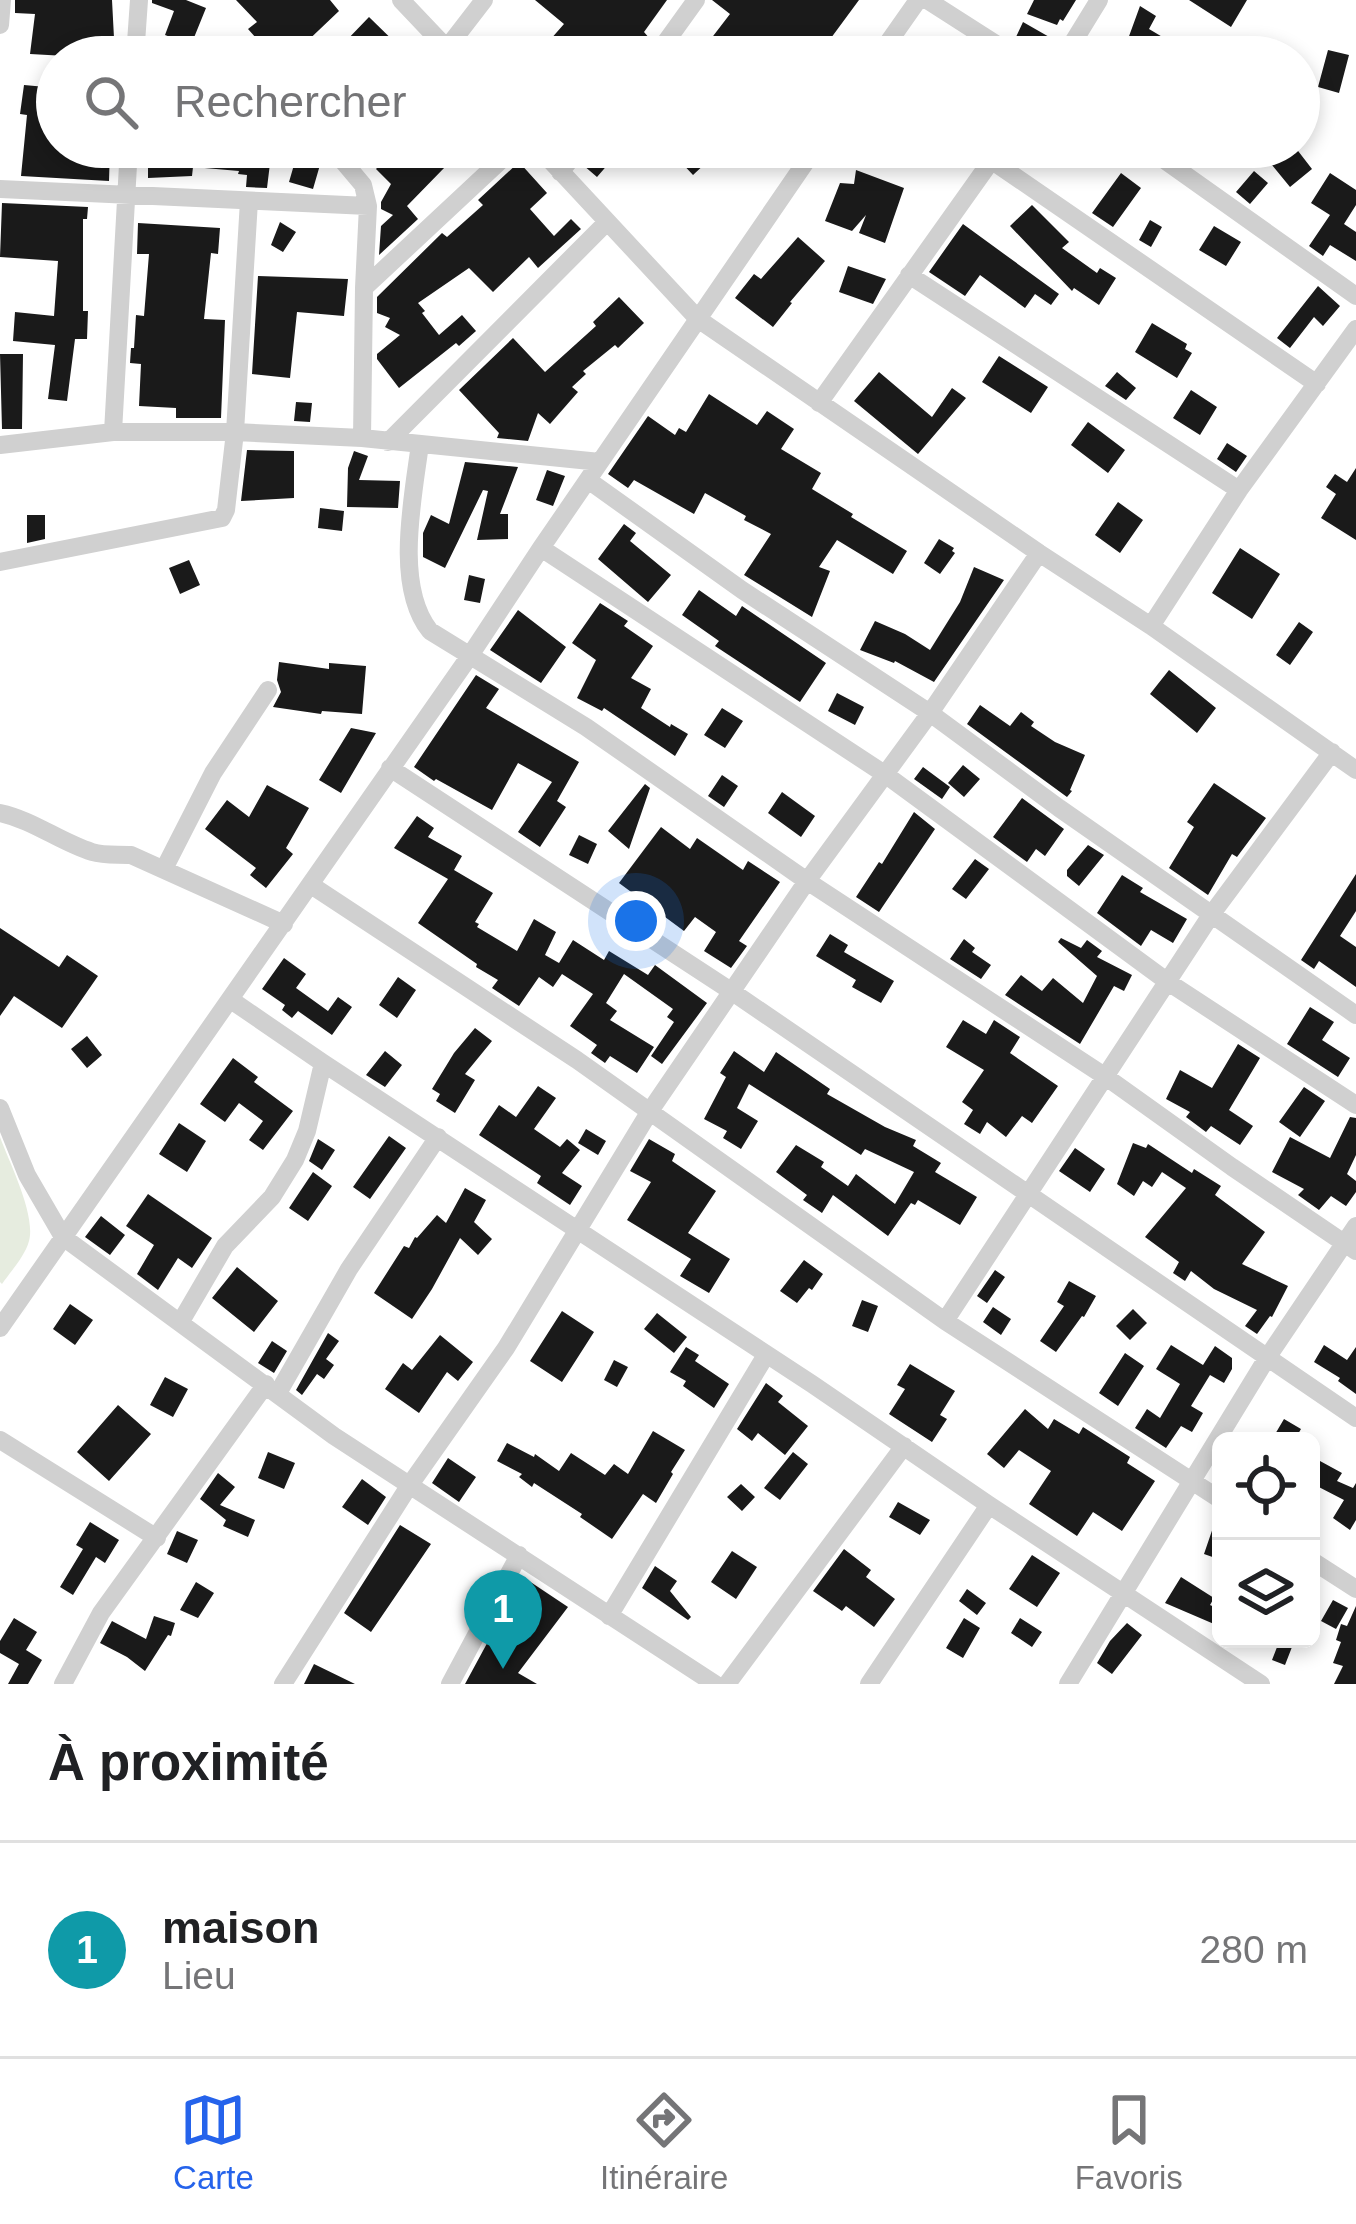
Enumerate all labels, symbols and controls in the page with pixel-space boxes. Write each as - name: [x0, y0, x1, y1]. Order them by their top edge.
- search box: [36, 36, 1320, 168]
- icon: search: [78, 69, 144, 135]
- text: Rechercher: [174, 76, 407, 127]
- your location: [606, 891, 666, 951]
- map controls: [1212, 1432, 1320, 1648]
- button: locate: [1212, 1432, 1320, 1540]
- button: layers: [1212, 1540, 1320, 1648]
- pin: 1: [464, 1570, 542, 1669]
- text: À proximité: [48, 1734, 329, 1791]
- text: maison: [162, 1902, 320, 1953]
- text: 1: [76, 1928, 98, 1971]
- text: 280 m: [1200, 1928, 1308, 1971]
- text: Lieu: [162, 1954, 236, 1997]
- tab: Carte: [173, 2087, 254, 2197]
- tab: Itinéraire: [600, 2087, 728, 2197]
- tab: Favoris: [1075, 2087, 1183, 2197]

